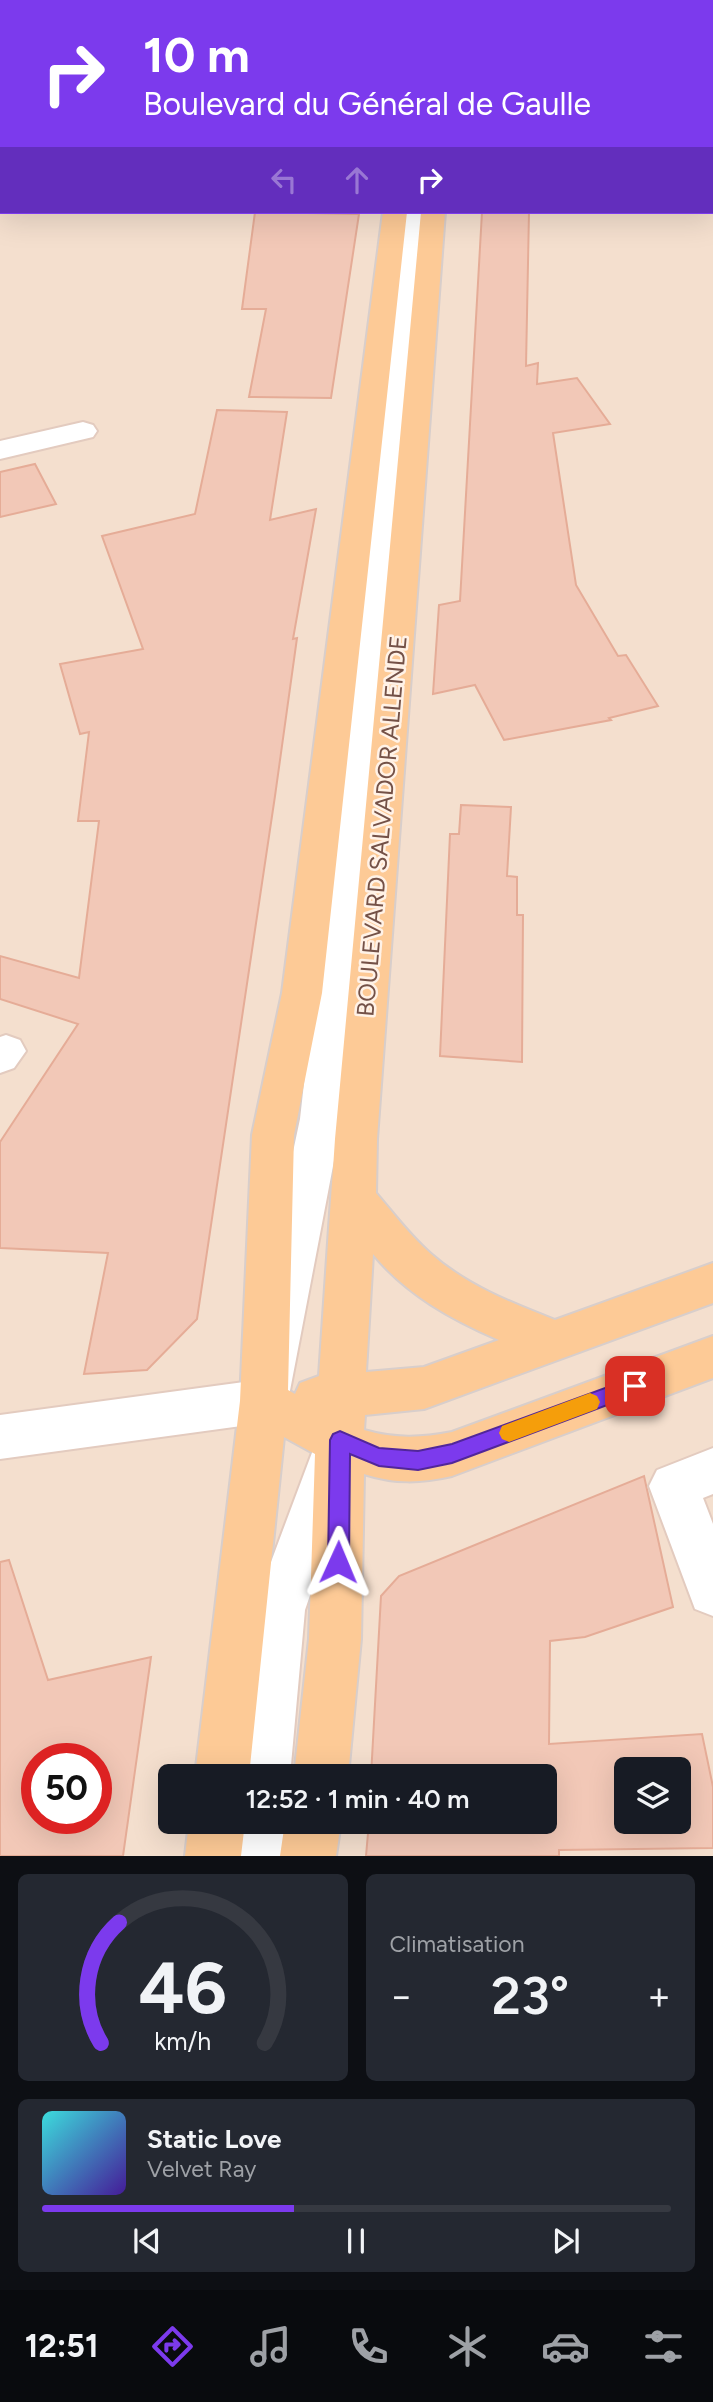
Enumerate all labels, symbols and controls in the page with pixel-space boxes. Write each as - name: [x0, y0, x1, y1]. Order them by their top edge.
- text: 10 m: [143, 25, 250, 84]
- icon: right: [28, 28, 119, 119]
- text: Boulevard du Général de Gaulle: [143, 85, 591, 123]
- icon: left: [265, 161, 303, 199]
- icon: ahead: [338, 161, 376, 199]
- icon: right: [411, 161, 449, 199]
- street label: BOULEVARD SALVADOR ALLENDE: [350, 634, 413, 1018]
- pin: [605, 1356, 665, 1416]
- icon: arrive: [616, 1367, 654, 1405]
- position arrow: [301, 1525, 375, 1599]
- speed limit sign: 50: [21, 1743, 112, 1834]
- map controls: [614, 1757, 691, 1834]
- button: layers: [614, 1757, 691, 1834]
- text: 12:52 · 1 min · 40 m: [245, 1783, 470, 1815]
- text: Climatisation: [390, 1930, 524, 1958]
- text: 46: [139, 1945, 227, 2032]
- text: 23°: [491, 1965, 569, 2027]
- text: −: [390, 1973, 413, 2019]
- text: +: [647, 1973, 671, 2019]
- text: km/h: [154, 2026, 211, 2056]
- text: Static Love: [147, 2123, 281, 2155]
- text: Velvet Ray: [147, 2155, 256, 2183]
- icon: previous: [128, 2222, 166, 2260]
- icon: pause: [337, 2222, 375, 2260]
- icon: next: [547, 2222, 585, 2260]
- icon: directions: [148, 2322, 197, 2371]
- icon: music: [246, 2322, 295, 2371]
- icon: phone: [344, 2322, 393, 2371]
- icon: climate: [443, 2322, 492, 2371]
- icon: car: [541, 2322, 590, 2371]
- icon: filters: [639, 2322, 688, 2371]
- text: 12:51: [25, 2327, 98, 2365]

